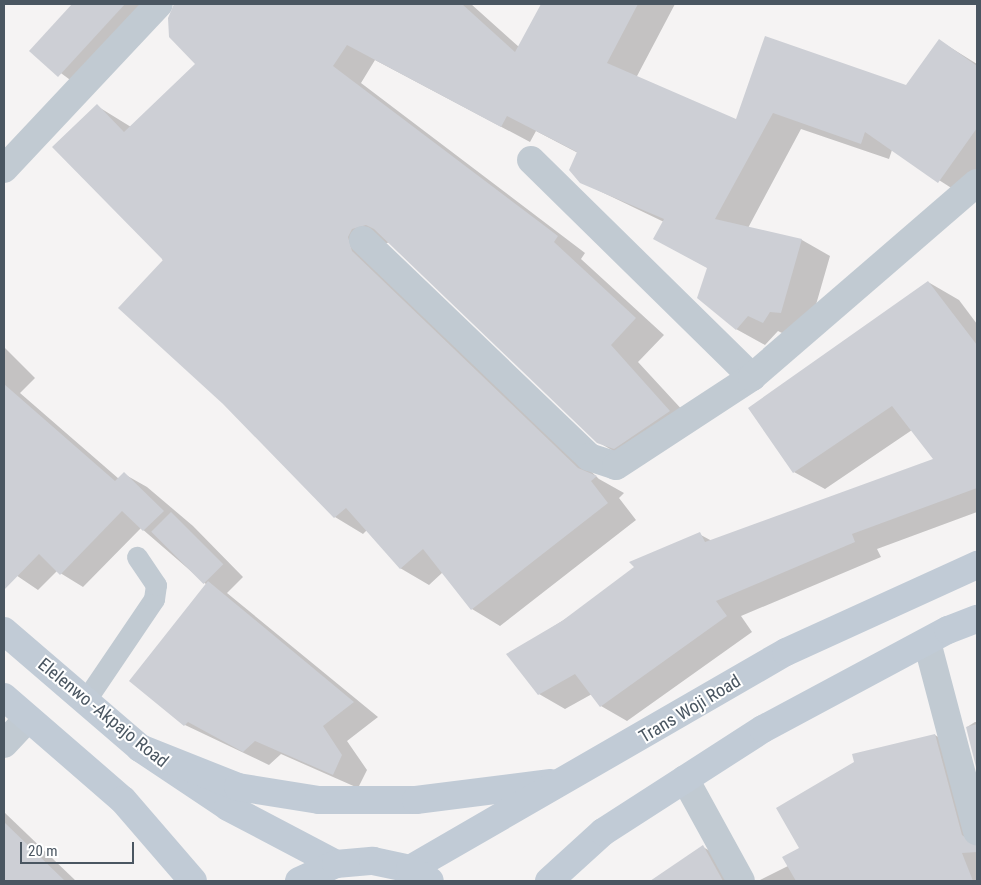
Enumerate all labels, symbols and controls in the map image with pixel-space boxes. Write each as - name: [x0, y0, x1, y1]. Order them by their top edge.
- street label: Elelenwo -Akpajo Road: [33, 654, 173, 772]
- street label: Trans Woji Road: [635, 670, 745, 748]
- scale bar: [22, 832, 136, 864]
- text: 20 m: [28, 842, 58, 860]

